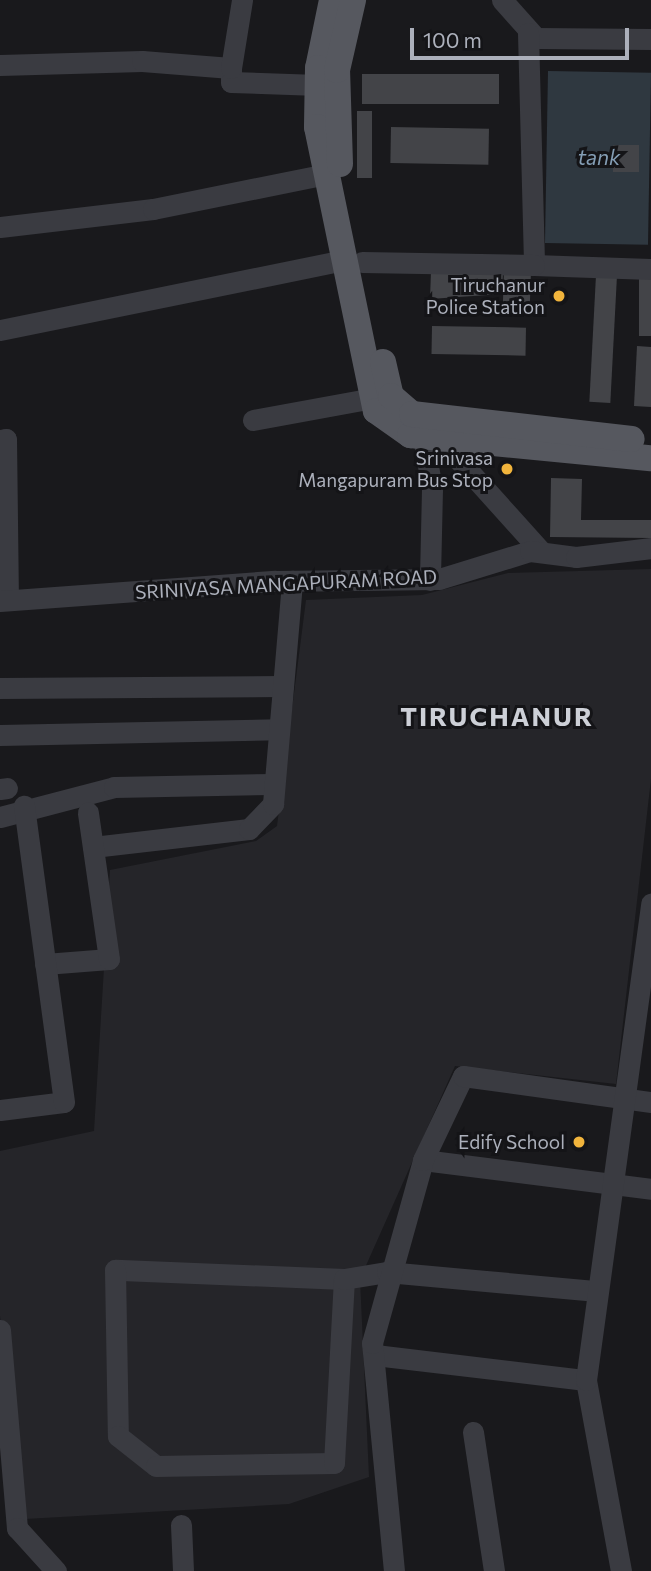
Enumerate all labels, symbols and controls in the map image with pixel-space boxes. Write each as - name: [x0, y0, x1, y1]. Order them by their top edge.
- scale bar: [413, 14, 632, 58]
- text: 100 m: [423, 27, 482, 52]
- water label: tank: [577, 144, 621, 170]
- place label: Tiruchanur Police Station: [426, 274, 545, 318]
- marker: Tiruchanur Police Station: [551, 288, 567, 304]
- place label: Srinivasa Mangapuram Bus Stop: [298, 447, 493, 491]
- marker: Srinivasa Mangapuram Bus Stop: [499, 461, 515, 477]
- street label: SRINIVASA MANGAPURAM ROAD: [135, 565, 437, 603]
- district label: TIRUCHANUR: [401, 700, 593, 732]
- place label: Edify School: [458, 1131, 565, 1153]
- marker: Edify School: [571, 1134, 587, 1150]

